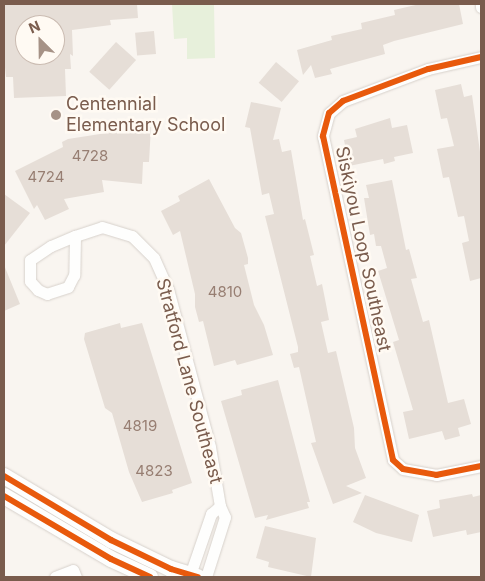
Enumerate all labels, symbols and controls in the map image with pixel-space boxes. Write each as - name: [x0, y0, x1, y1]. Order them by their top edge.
- north arrow: [15, 15, 65, 65]
- text: N: [26, 17, 43, 37]
- place label: Centennial Elementary School: [66, 94, 225, 136]
- marker: Centennial Elementary School: [50, 109, 62, 121]
- street label: Siskiyou Loop Southeast: [331, 144, 395, 354]
- house number: 4728: [72, 147, 108, 165]
- house number: 4724: [28, 168, 64, 186]
- street label: Stratford Lane Southeast: [151, 276, 227, 486]
- house number: 4810: [208, 283, 242, 301]
- house number: 4819: [123, 417, 157, 435]
- house number: 4823: [135, 462, 173, 480]

